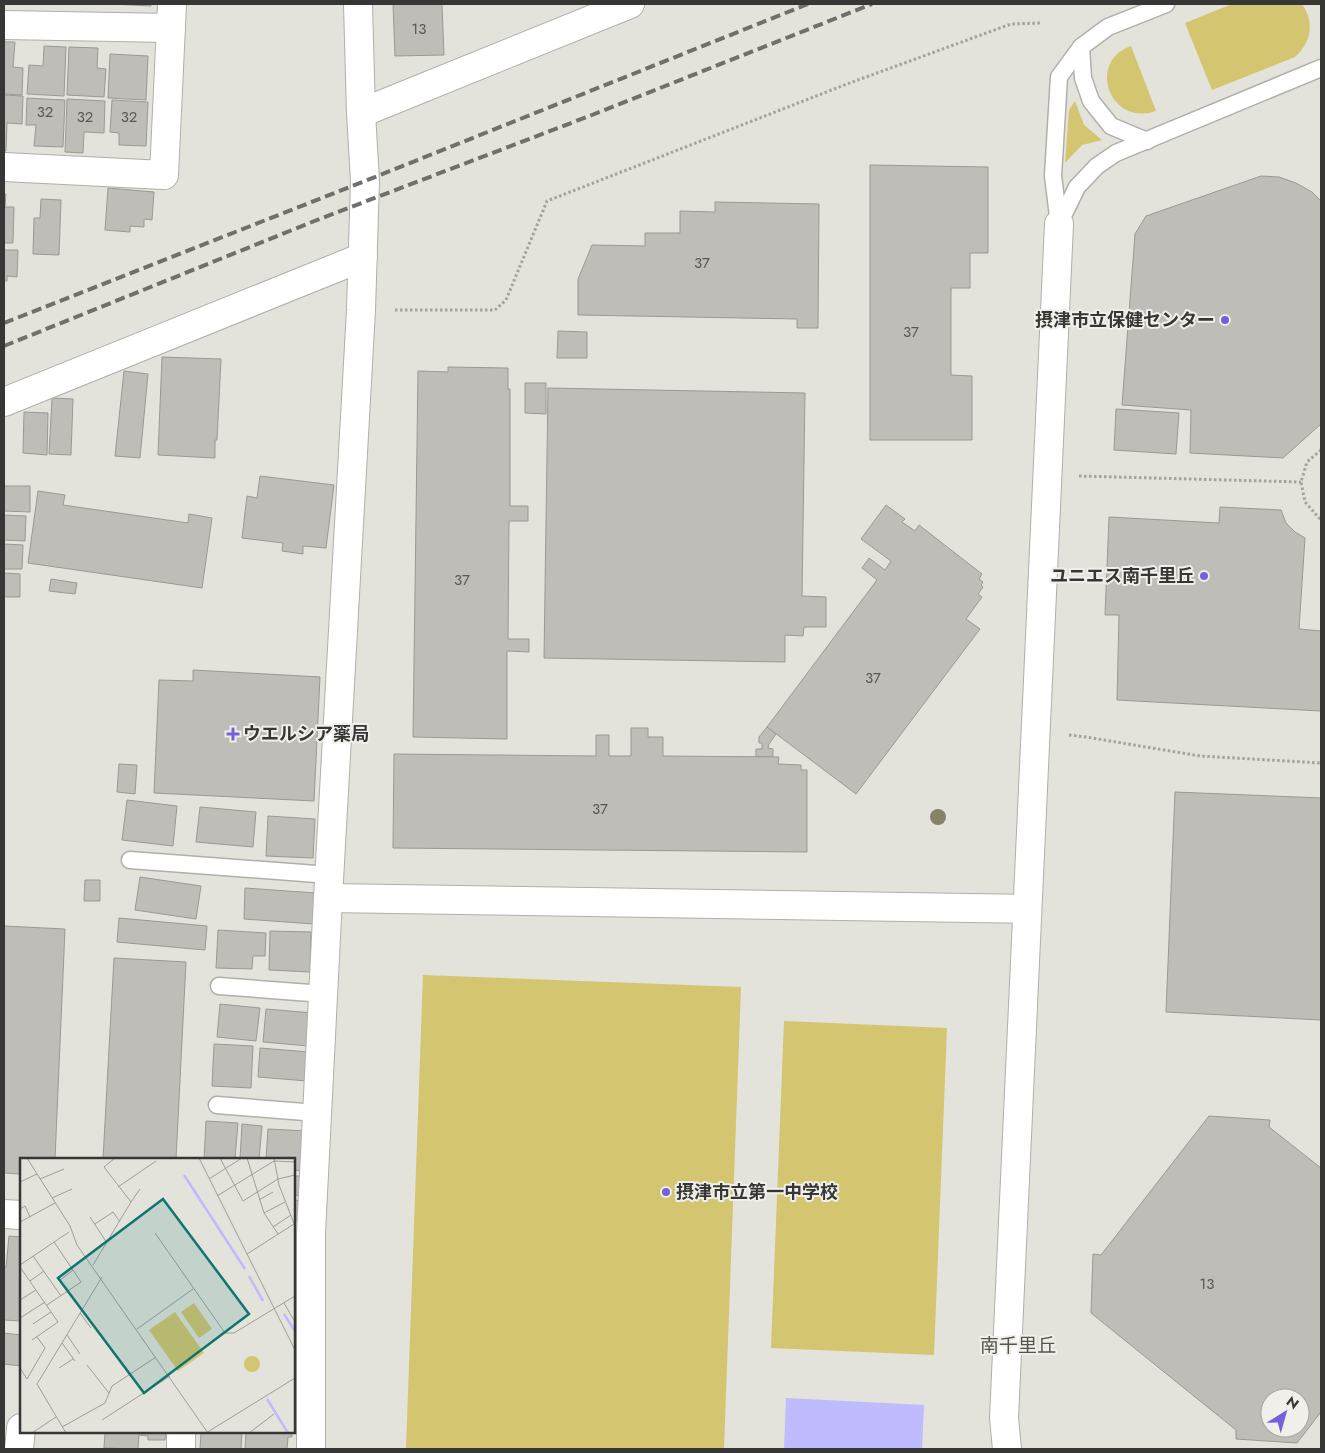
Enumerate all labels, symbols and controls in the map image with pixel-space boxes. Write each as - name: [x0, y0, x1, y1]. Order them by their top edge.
- house number: 13: [412, 18, 426, 40]
- house number: 32: [37, 101, 53, 123]
- house number: 32: [77, 106, 93, 128]
- house number: 32: [121, 106, 137, 128]
- house number: 37: [694, 252, 710, 274]
- place label: 摂津市立保健センター: [1035, 307, 1215, 333]
- marker: 摂津市立保健センター: [1219, 314, 1231, 326]
- house number: 37: [903, 321, 919, 343]
- place label: ユニエス南千里丘: [1050, 563, 1194, 589]
- house number: 37: [454, 569, 470, 591]
- marker: ユニエス南千里丘: [1198, 570, 1210, 582]
- house number: 37: [865, 667, 881, 689]
- place label: ウエルシア薬局: [243, 721, 369, 747]
- marker: ウエルシア薬局: [227, 728, 239, 740]
- house number: 37: [592, 798, 608, 820]
- inset map: [20, 1158, 295, 1433]
- place label: 摂津市立第一中学校: [676, 1179, 838, 1205]
- marker: 摂津市立第一中学校: [660, 1186, 672, 1198]
- house number: 13: [1200, 1273, 1214, 1295]
- district label: 南千里丘: [980, 1332, 1056, 1359]
- north arrow: [1260, 1388, 1310, 1438]
- text: N: [1282, 1391, 1303, 1414]

